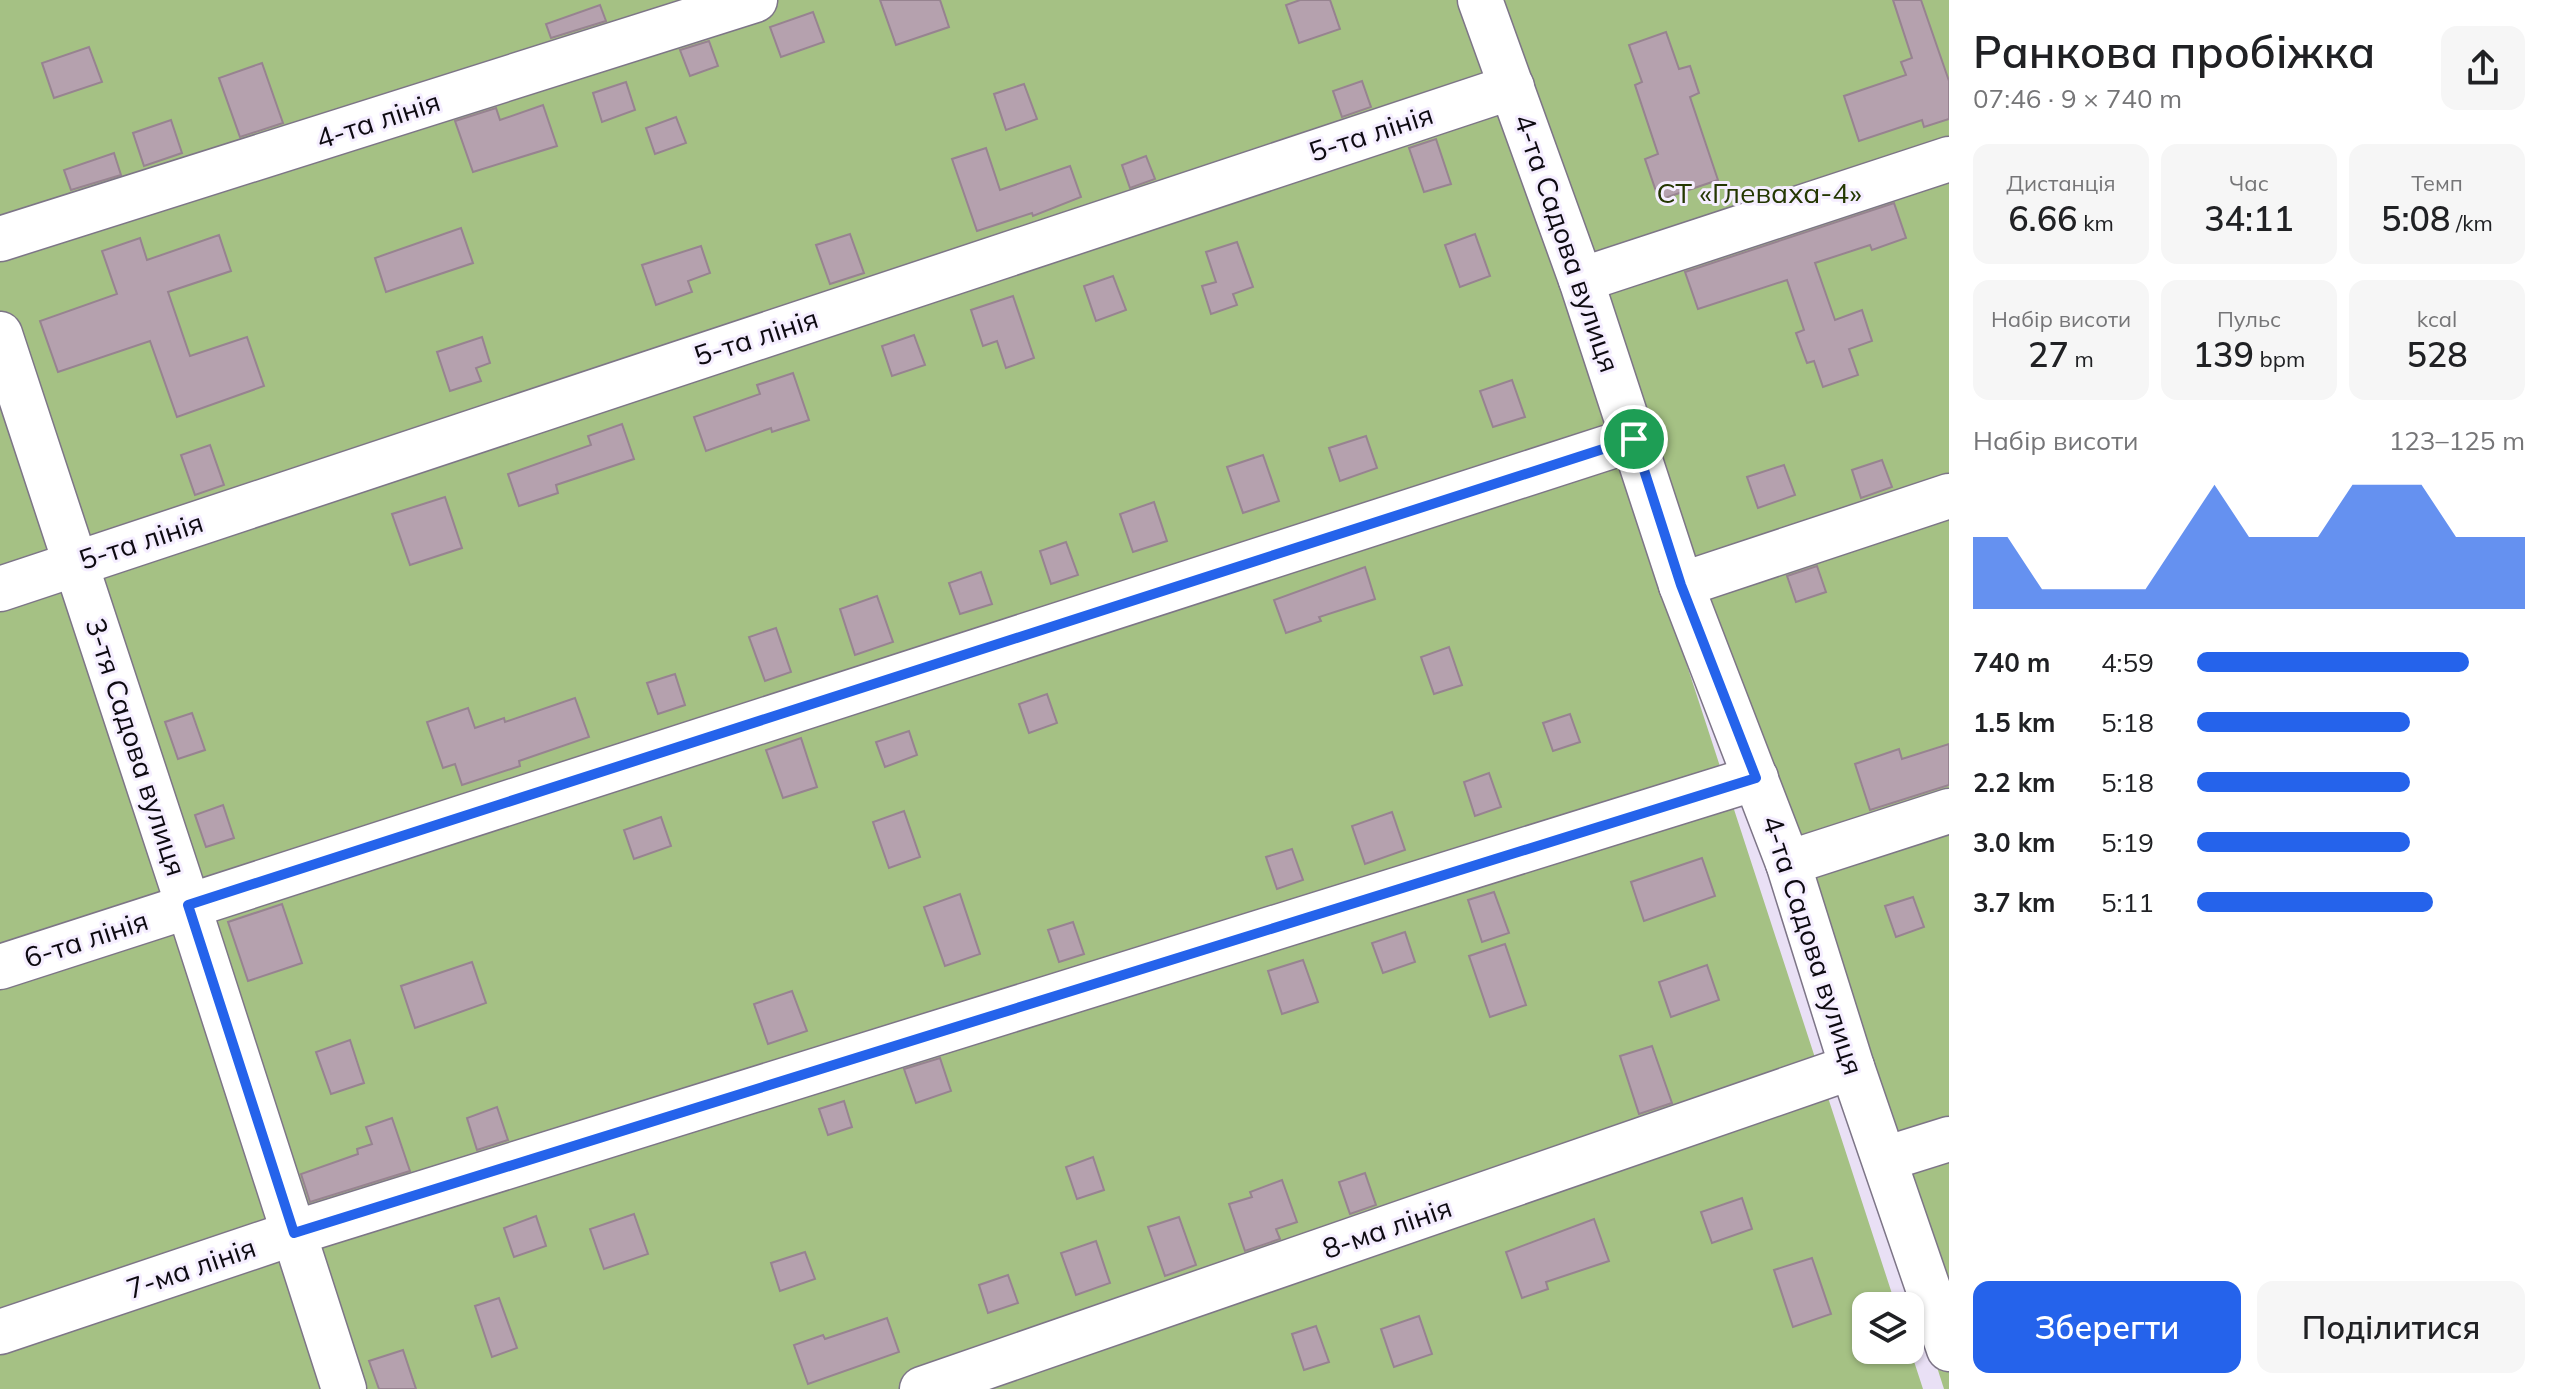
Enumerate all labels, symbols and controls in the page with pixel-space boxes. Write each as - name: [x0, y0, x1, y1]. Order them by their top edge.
- text: Ранкова пробіжка: [1973, 24, 2375, 79]
- button: share: [2441, 26, 2525, 110]
- text: 07:46 · 9 × 740 m: [1973, 82, 2182, 115]
- street label: 4-та лінія: [311, 83, 444, 156]
- street label: 5-та лінія: [1304, 96, 1437, 169]
- street label: 4-та Садова вулиця: [1507, 109, 1628, 377]
- text: Дистанція: [2006, 169, 2116, 197]
- text: Час: [2229, 169, 2269, 197]
- text: Темп: [2411, 169, 2463, 197]
- park label: СТ «Глеваха-4»: [1656, 175, 1862, 210]
- text: 6.66: [2008, 197, 2077, 240]
- text: 34:11: [2204, 197, 2294, 240]
- text: 5:08: [2381, 197, 2450, 240]
- text: km: [2077, 209, 2114, 237]
- text: /km: [2450, 209, 2493, 237]
- street label: 5-та лінія: [689, 300, 822, 373]
- text: Набір висоти: [1991, 305, 2131, 333]
- text: Пульс: [2217, 305, 2281, 333]
- text: kcal: [2417, 305, 2457, 333]
- text: 27: [2028, 333, 2069, 376]
- text: 139: [2193, 333, 2254, 376]
- text: 528: [2406, 333, 2468, 376]
- text: m: [2069, 345, 2094, 373]
- text: bpm: [2254, 345, 2305, 373]
- pin: [1600, 405, 1668, 473]
- icon: arrive: [1612, 417, 1656, 461]
- text: Набір висоти: [1973, 424, 2139, 457]
- text: 123–125 m: [2389, 424, 2525, 457]
- street label: 5-та лінія: [74, 504, 207, 577]
- street label: 3-тя Садова вулиця: [78, 614, 195, 880]
- text: 740 m: [1973, 646, 2050, 679]
- text: 4:59: [2101, 646, 2154, 679]
- text: 1.5 km: [1973, 706, 2056, 739]
- text: 5:18: [2101, 706, 2154, 739]
- text: 2.2 km: [1973, 766, 2056, 799]
- text: 5:18: [2101, 766, 2154, 799]
- street label: 4-та Садова вулиця: [1755, 811, 1872, 1079]
- text: 3.0 km: [1973, 826, 2056, 859]
- text: 5:19: [2101, 826, 2154, 859]
- text: 3.7 km: [1973, 886, 2056, 919]
- text: 5:11: [2101, 886, 2154, 919]
- street label: 6-та лінія: [19, 902, 152, 975]
- street label: 8-ма лінія: [1318, 1189, 1456, 1266]
- street label: 7-ма лінія: [122, 1229, 260, 1306]
- button: Зберегти: [1973, 1281, 2241, 1373]
- button: Поділитися: [2257, 1281, 2525, 1373]
- map controls: [1852, 1292, 1924, 1364]
- button: layers: [1852, 1292, 1924, 1364]

